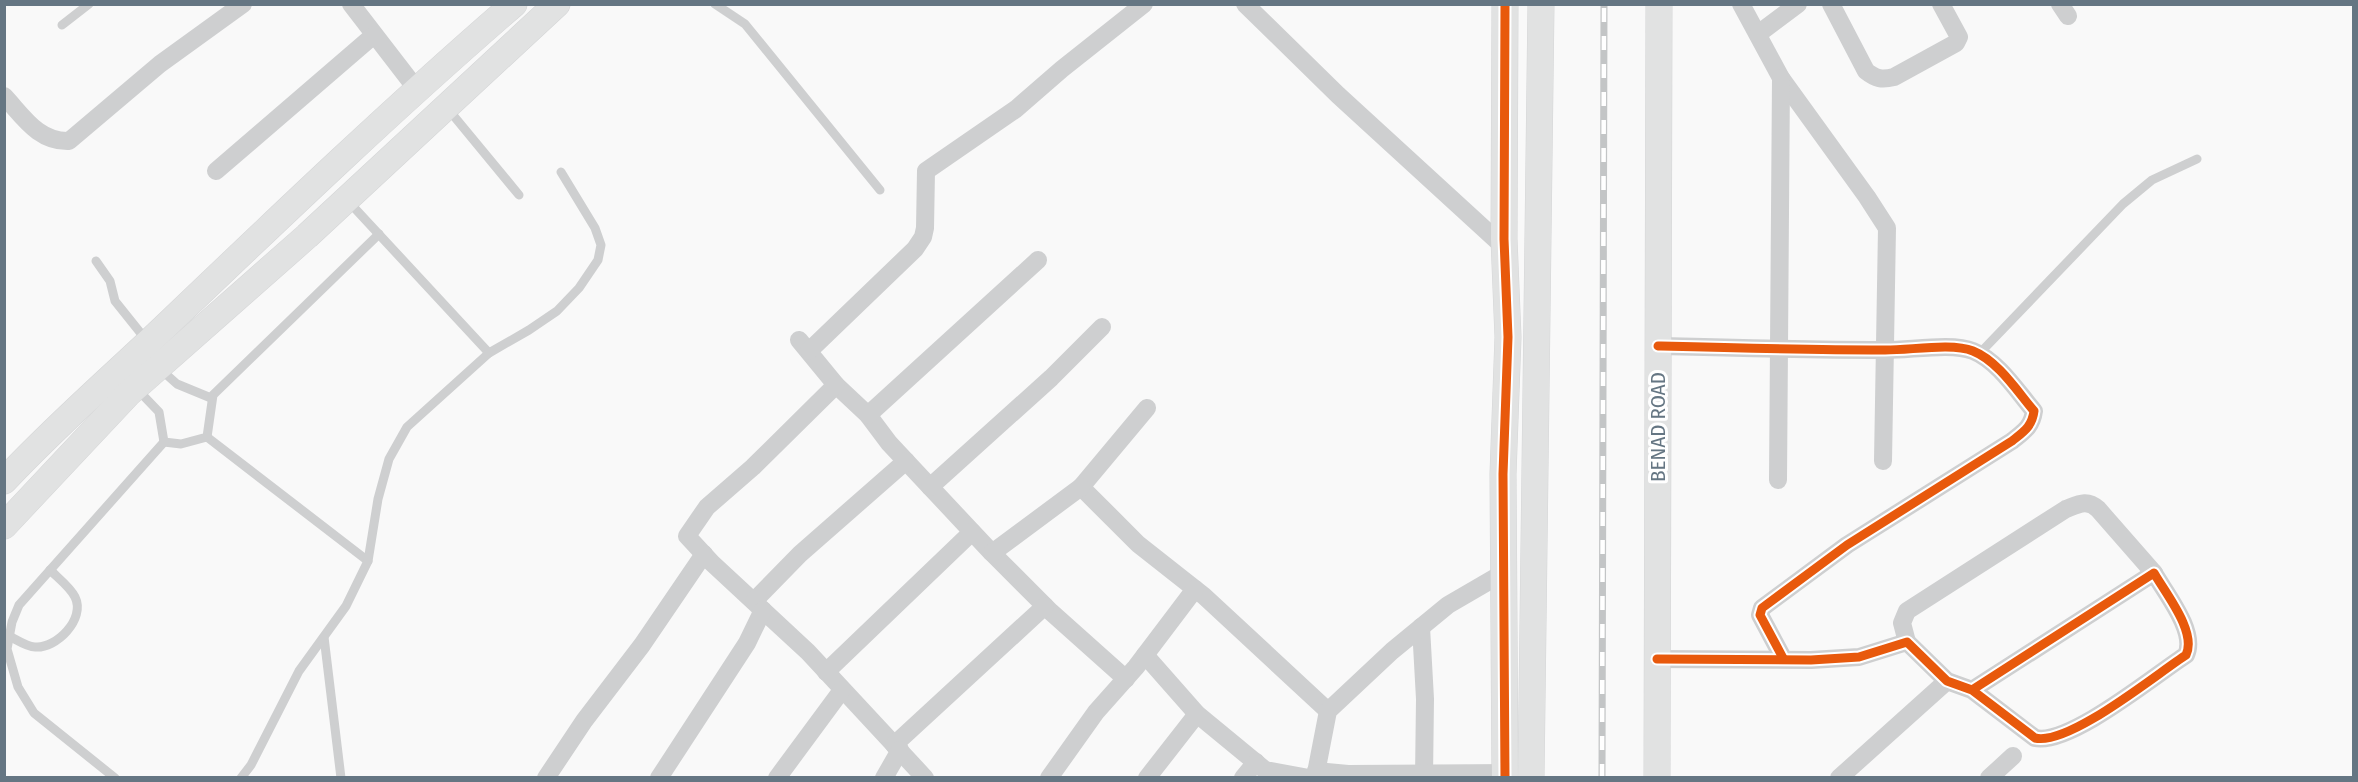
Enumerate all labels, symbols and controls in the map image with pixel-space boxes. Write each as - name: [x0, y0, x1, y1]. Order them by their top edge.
- street label: BENAD ROAD: [1645, 372, 1671, 482]

